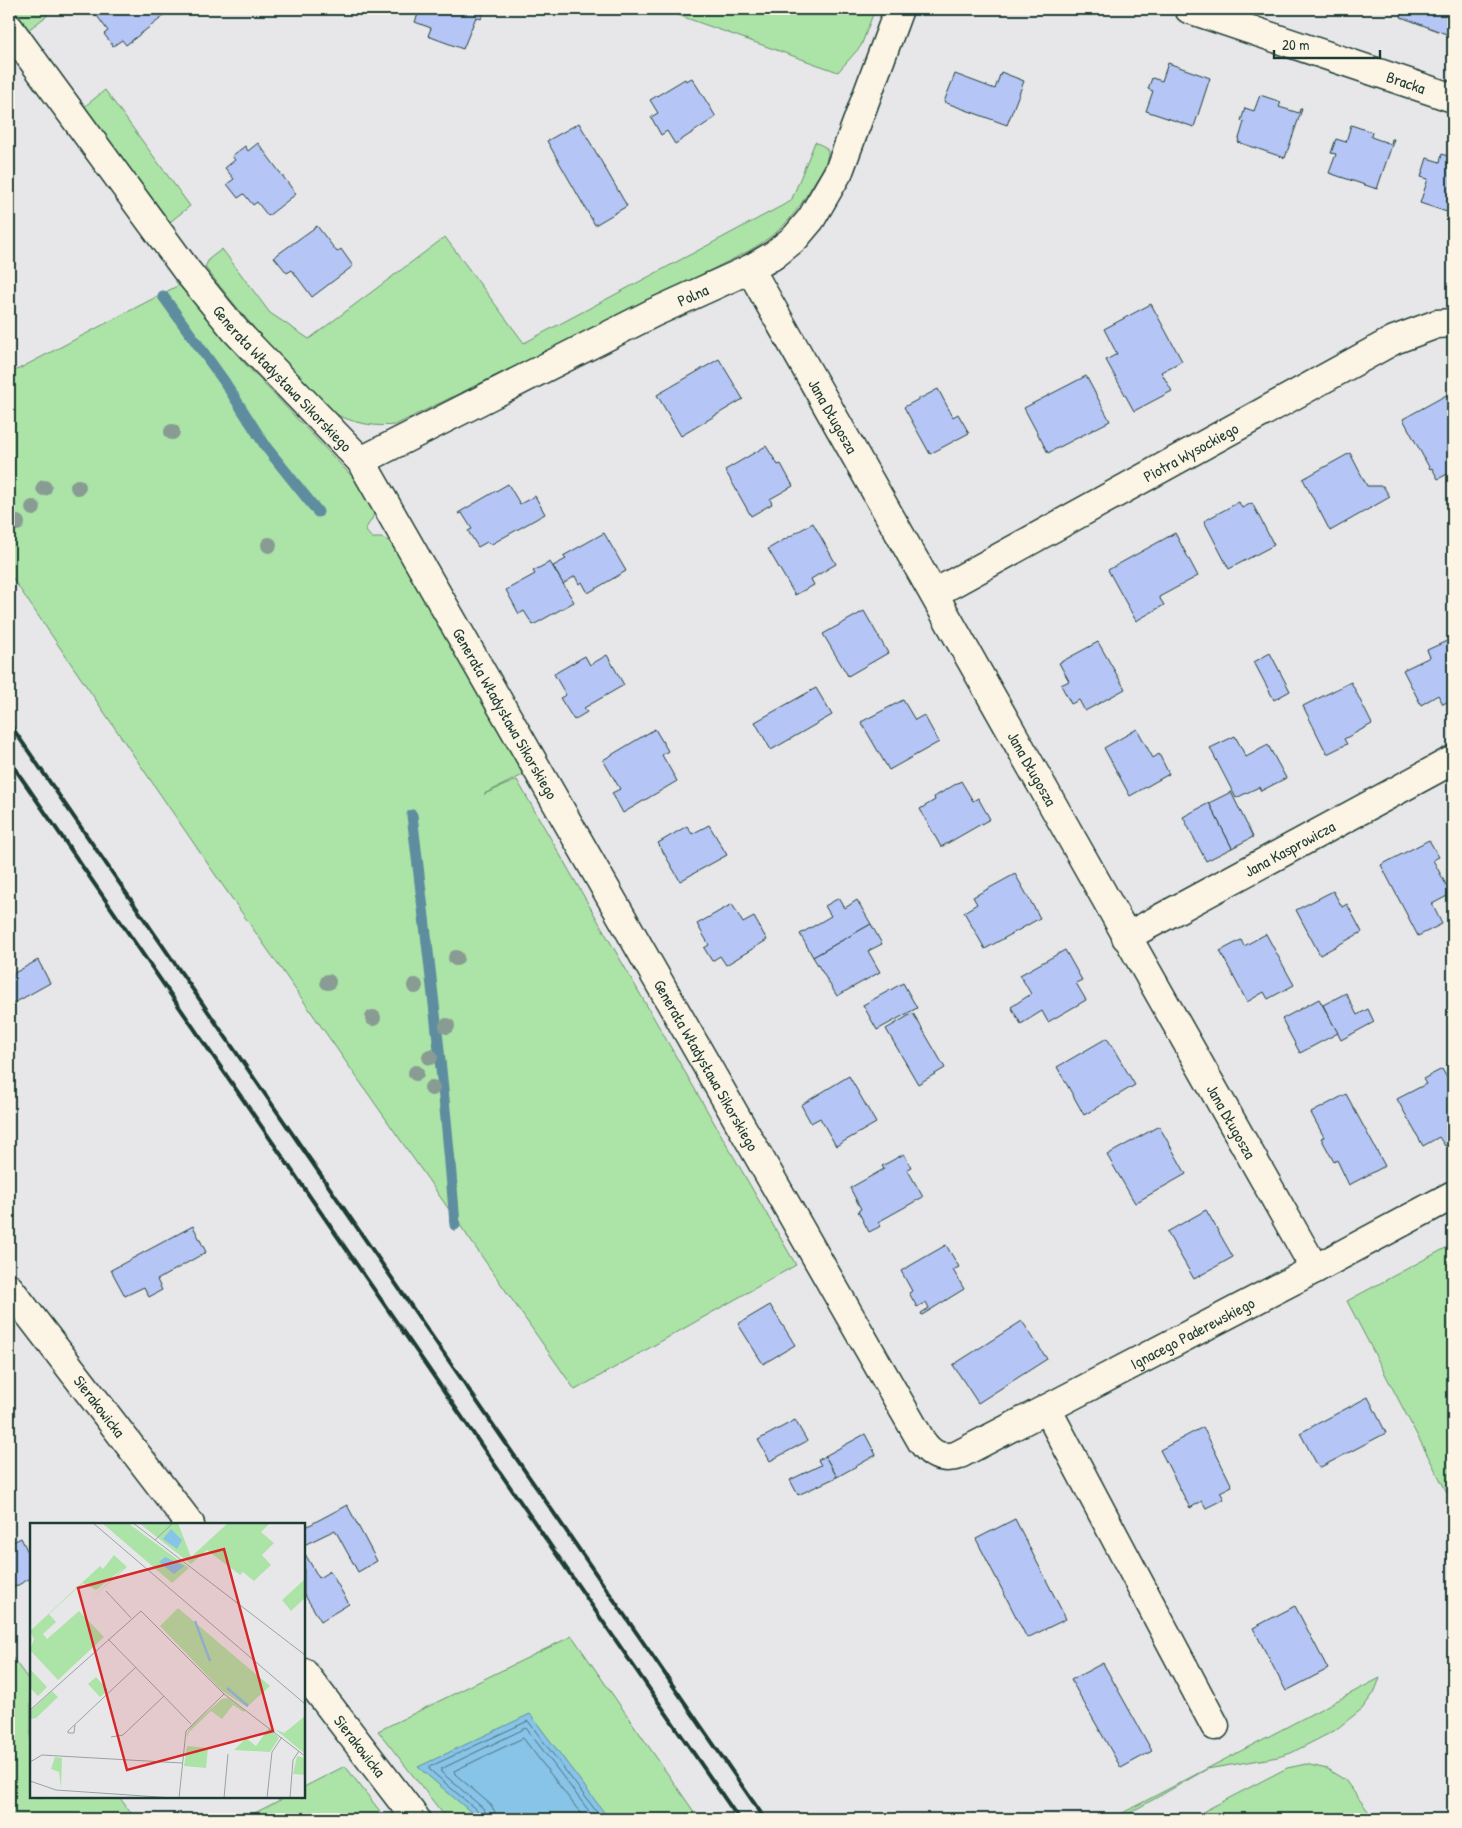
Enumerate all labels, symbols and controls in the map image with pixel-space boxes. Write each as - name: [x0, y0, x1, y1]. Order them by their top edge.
- scale bar: [1274, 28, 1381, 60]
- text: 20 m: [1282, 34, 1309, 55]
- street label: Bracka: [1384, 65, 1428, 99]
- street label: Polna: [674, 278, 712, 312]
- street label: Generała Władysława Sikorskiego: [208, 300, 357, 457]
- street label: Jana Długosza: [803, 375, 863, 457]
- street label: Piotra Wysockiego: [1139, 417, 1243, 487]
- street label: Generała Władysława Sikorskiego: [448, 624, 563, 804]
- street label: Jana Długosza: [1003, 727, 1062, 810]
- street label: Jana Kasprowicza: [1240, 815, 1339, 882]
- street label: Generała Władysława Sikorskiego: [649, 975, 764, 1155]
- street label: Jana Długosza: [1202, 1080, 1261, 1163]
- street label: Ignacego Paderewskiego: [1126, 1291, 1259, 1374]
- street label: Sierakowicka: [69, 1371, 131, 1442]
- inset map: [30, 1523, 305, 1798]
- street label: Sierakowicka: [329, 1710, 391, 1782]

